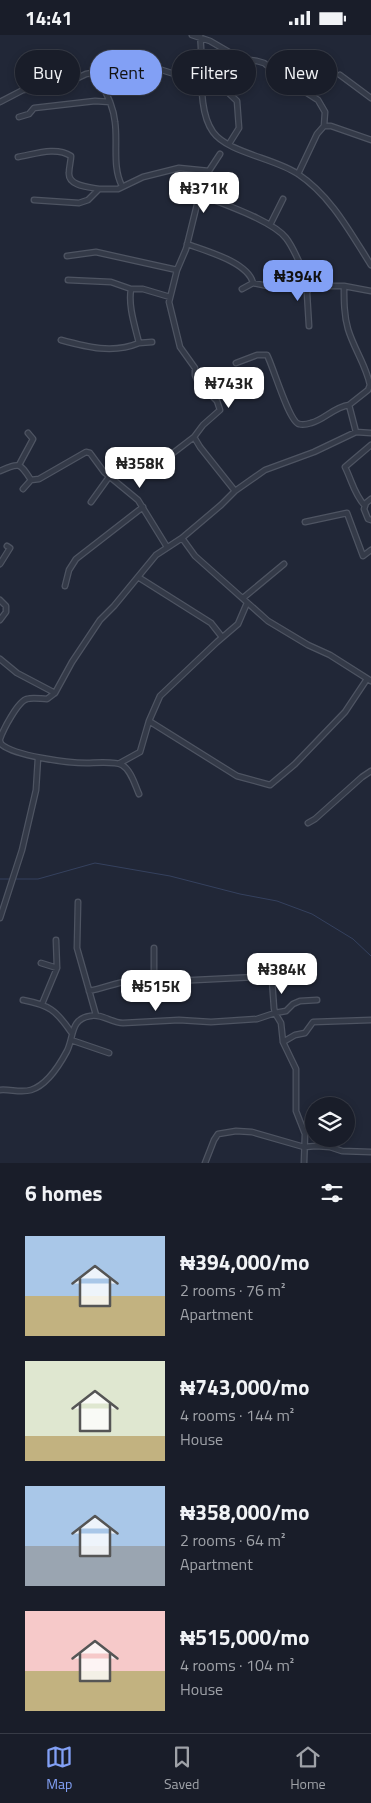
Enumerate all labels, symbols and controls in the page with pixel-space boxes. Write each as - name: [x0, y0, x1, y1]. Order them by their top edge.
- text: 14:41: [25, 3, 72, 32]
- chip: Buy: [15, 50, 80, 95]
- chip: Rent: [90, 50, 162, 95]
- chip: Filters: [172, 50, 256, 95]
- chip: New: [266, 50, 337, 95]
- pin: ₦371K: [169, 171, 239, 214]
- text: ₦371K: [180, 176, 228, 200]
- pin: ₦394K: [263, 259, 333, 302]
- text: ₦394K: [274, 264, 322, 288]
- pin: ₦743K: [194, 367, 264, 409]
- text: ₦743K: [205, 371, 253, 395]
- pin: ₦358K: [105, 447, 175, 489]
- text: ₦358K: [116, 451, 164, 475]
- pin: ₦384K: [247, 953, 317, 995]
- text: ₦384K: [258, 957, 306, 981]
- pin: ₦515K: [121, 969, 191, 1012]
- text: ₦515K: [132, 974, 180, 998]
- map controls: [305, 1097, 355, 1147]
- button: layers: [305, 1097, 355, 1147]
- text: 6 homes: [25, 1177, 102, 1209]
- icon: filters: [318, 1179, 346, 1207]
- text: ₦394,000/mo: [180, 1246, 309, 1278]
- icon: home: [65, 1256, 125, 1316]
- text: 2 rooms · 76 m²: [180, 1278, 285, 1302]
- text: Apartment: [180, 1302, 253, 1326]
- text: ₦743,000/mo: [180, 1371, 309, 1403]
- icon: home: [65, 1381, 125, 1441]
- text: 4 rooms · 144 m²: [180, 1403, 294, 1427]
- text: House: [180, 1427, 223, 1451]
- text: ₦358,000/mo: [180, 1496, 309, 1528]
- icon: home: [65, 1506, 125, 1566]
- text: 2 rooms · 64 m²: [180, 1528, 285, 1552]
- text: Apartment: [180, 1552, 253, 1576]
- text: ₦515,000/mo: [180, 1621, 309, 1653]
- icon: home: [65, 1631, 125, 1691]
- text: 4 rooms · 104 m²: [180, 1653, 294, 1677]
- text: House: [180, 1677, 223, 1701]
- tab: Map: [45, 1743, 73, 1794]
- tab: Saved: [164, 1743, 200, 1794]
- tab: Home: [290, 1743, 326, 1794]

